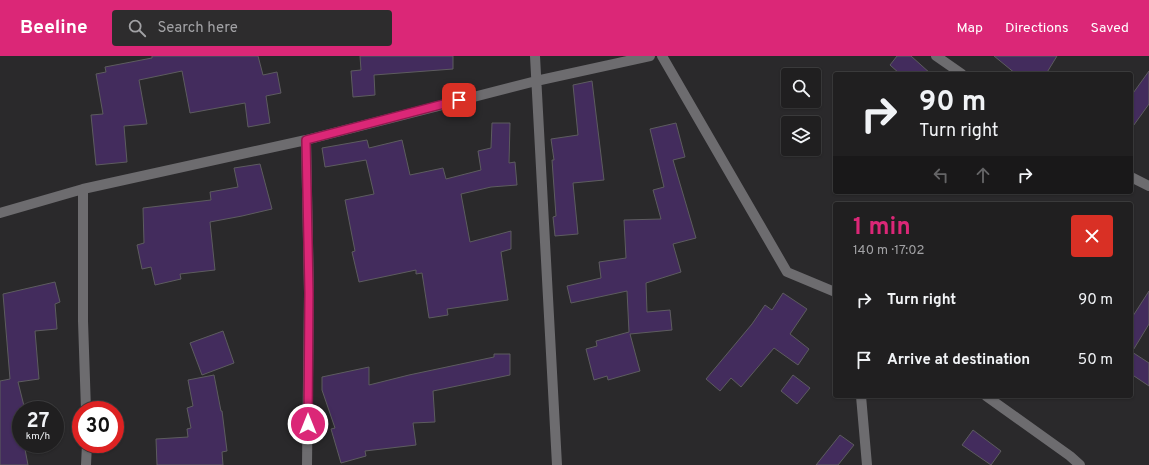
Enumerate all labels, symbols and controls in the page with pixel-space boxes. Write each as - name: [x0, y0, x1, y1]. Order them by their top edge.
- search box: [112, 10, 392, 46]
- text: Beeline: [20, 16, 88, 40]
- icon: search: [126, 17, 148, 39]
- text: Search here: [158, 19, 238, 38]
- text: Map: [957, 20, 983, 37]
- text: Directions: [1005, 20, 1069, 37]
- text: Saved: [1091, 20, 1129, 37]
- map controls: [781, 68, 821, 156]
- button: search: [781, 68, 821, 108]
- pin: [442, 83, 476, 117]
- text: 90 m: [919, 85, 986, 121]
- icon: right: [853, 88, 905, 140]
- icon: arrive: [448, 89, 470, 111]
- button: layers: [781, 116, 821, 156]
- text: Turn right: [919, 120, 999, 143]
- icon: left: [930, 164, 952, 186]
- icon: ahead: [972, 164, 994, 186]
- icon: right: [1014, 164, 1036, 186]
- text: 1 min: [853, 213, 911, 243]
- button: close: [1071, 215, 1113, 257]
- text: 140 m · 17:02: [853, 243, 924, 259]
- icon: right: [853, 289, 875, 311]
- text: Turn right: [887, 291, 956, 310]
- text: 90 m: [1078, 291, 1113, 310]
- icon: arrive: [853, 349, 875, 371]
- text: Arrive at destination: [887, 351, 1030, 370]
- text: 50 m: [1078, 351, 1113, 370]
- speed limit sign: 30: [72, 401, 124, 453]
- position arrow: [287, 403, 329, 445]
- text: 27: [27, 409, 49, 435]
- text: km/h: [26, 430, 50, 443]

